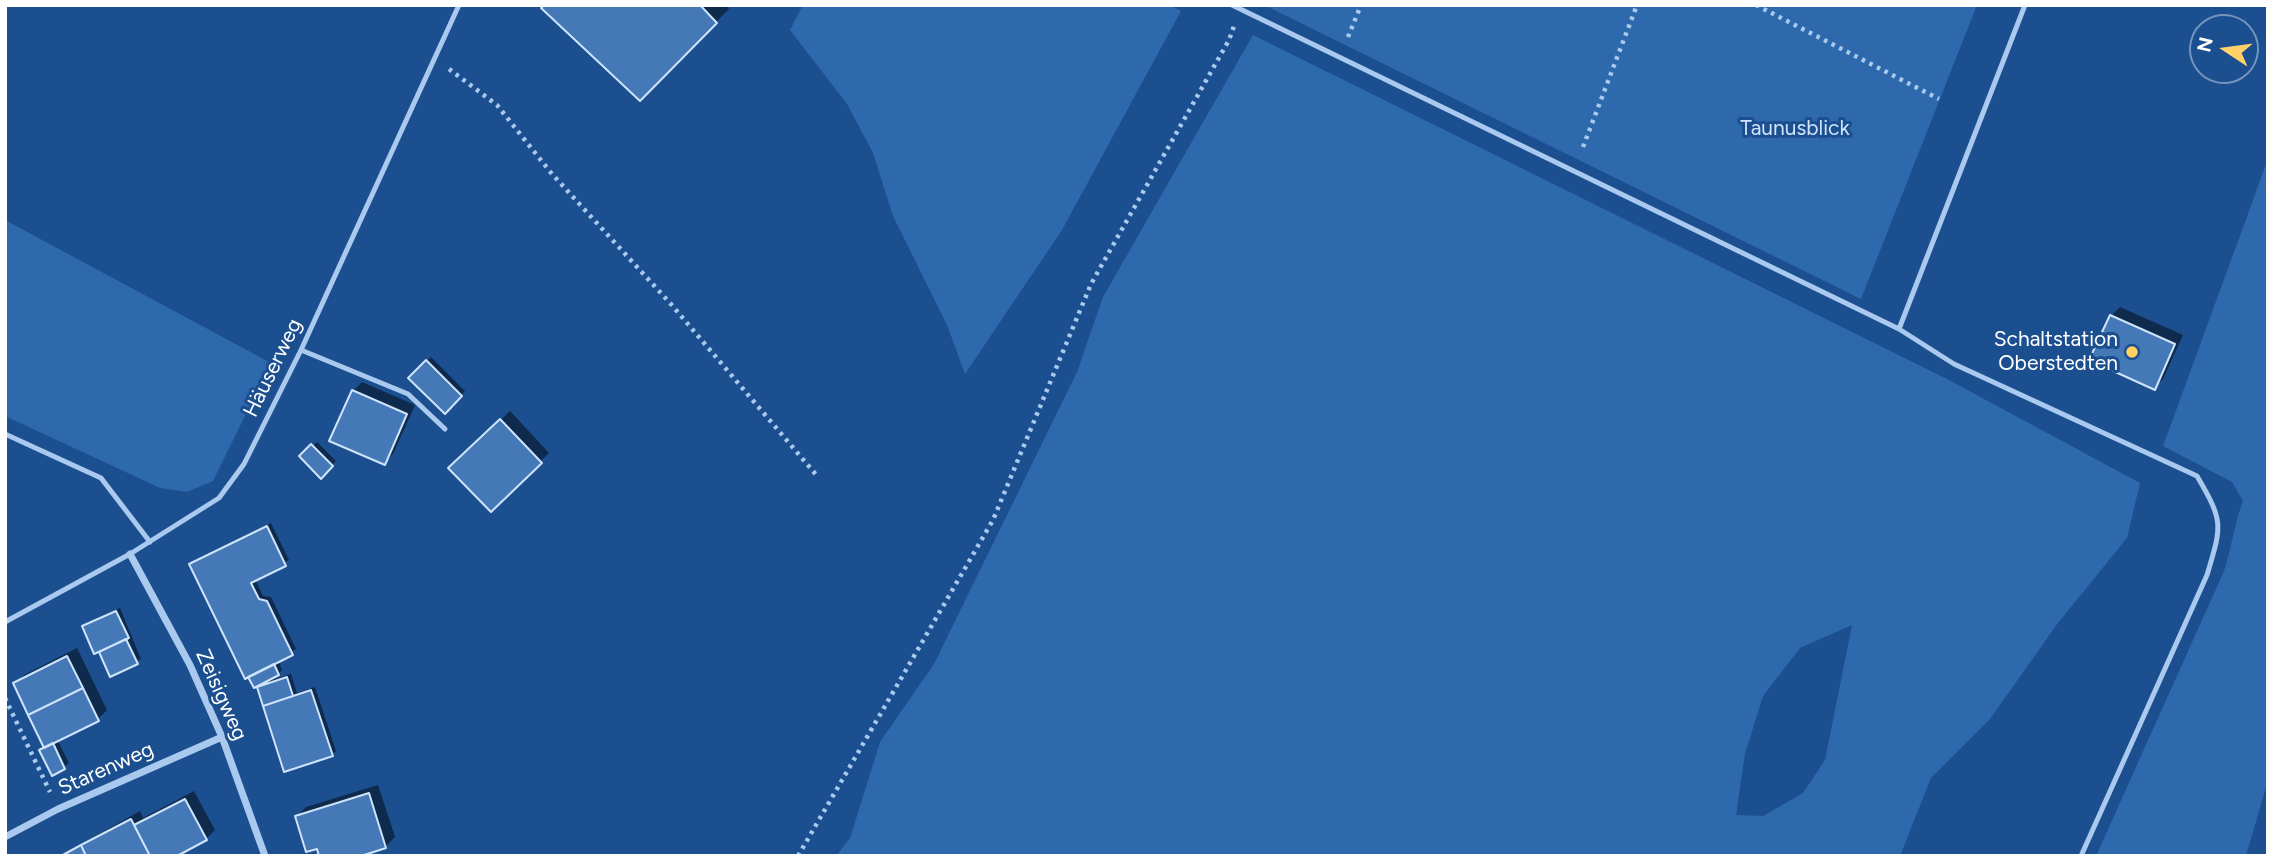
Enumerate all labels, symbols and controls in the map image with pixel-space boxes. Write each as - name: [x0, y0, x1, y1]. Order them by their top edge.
- north arrow: [2189, 14, 2259, 84]
- text: N: [2192, 35, 2218, 54]
- park label: Taunusblick: [1740, 116, 1850, 142]
- street label: Häuserweg: [238, 315, 308, 421]
- place label: Schaltstation Oberstedten: [1994, 327, 2118, 377]
- marker: Schaltstation Oberstedten: [2124, 344, 2140, 360]
- street label: Zeisigweg: [190, 646, 252, 744]
- street label: Starenweg: [54, 737, 158, 801]

